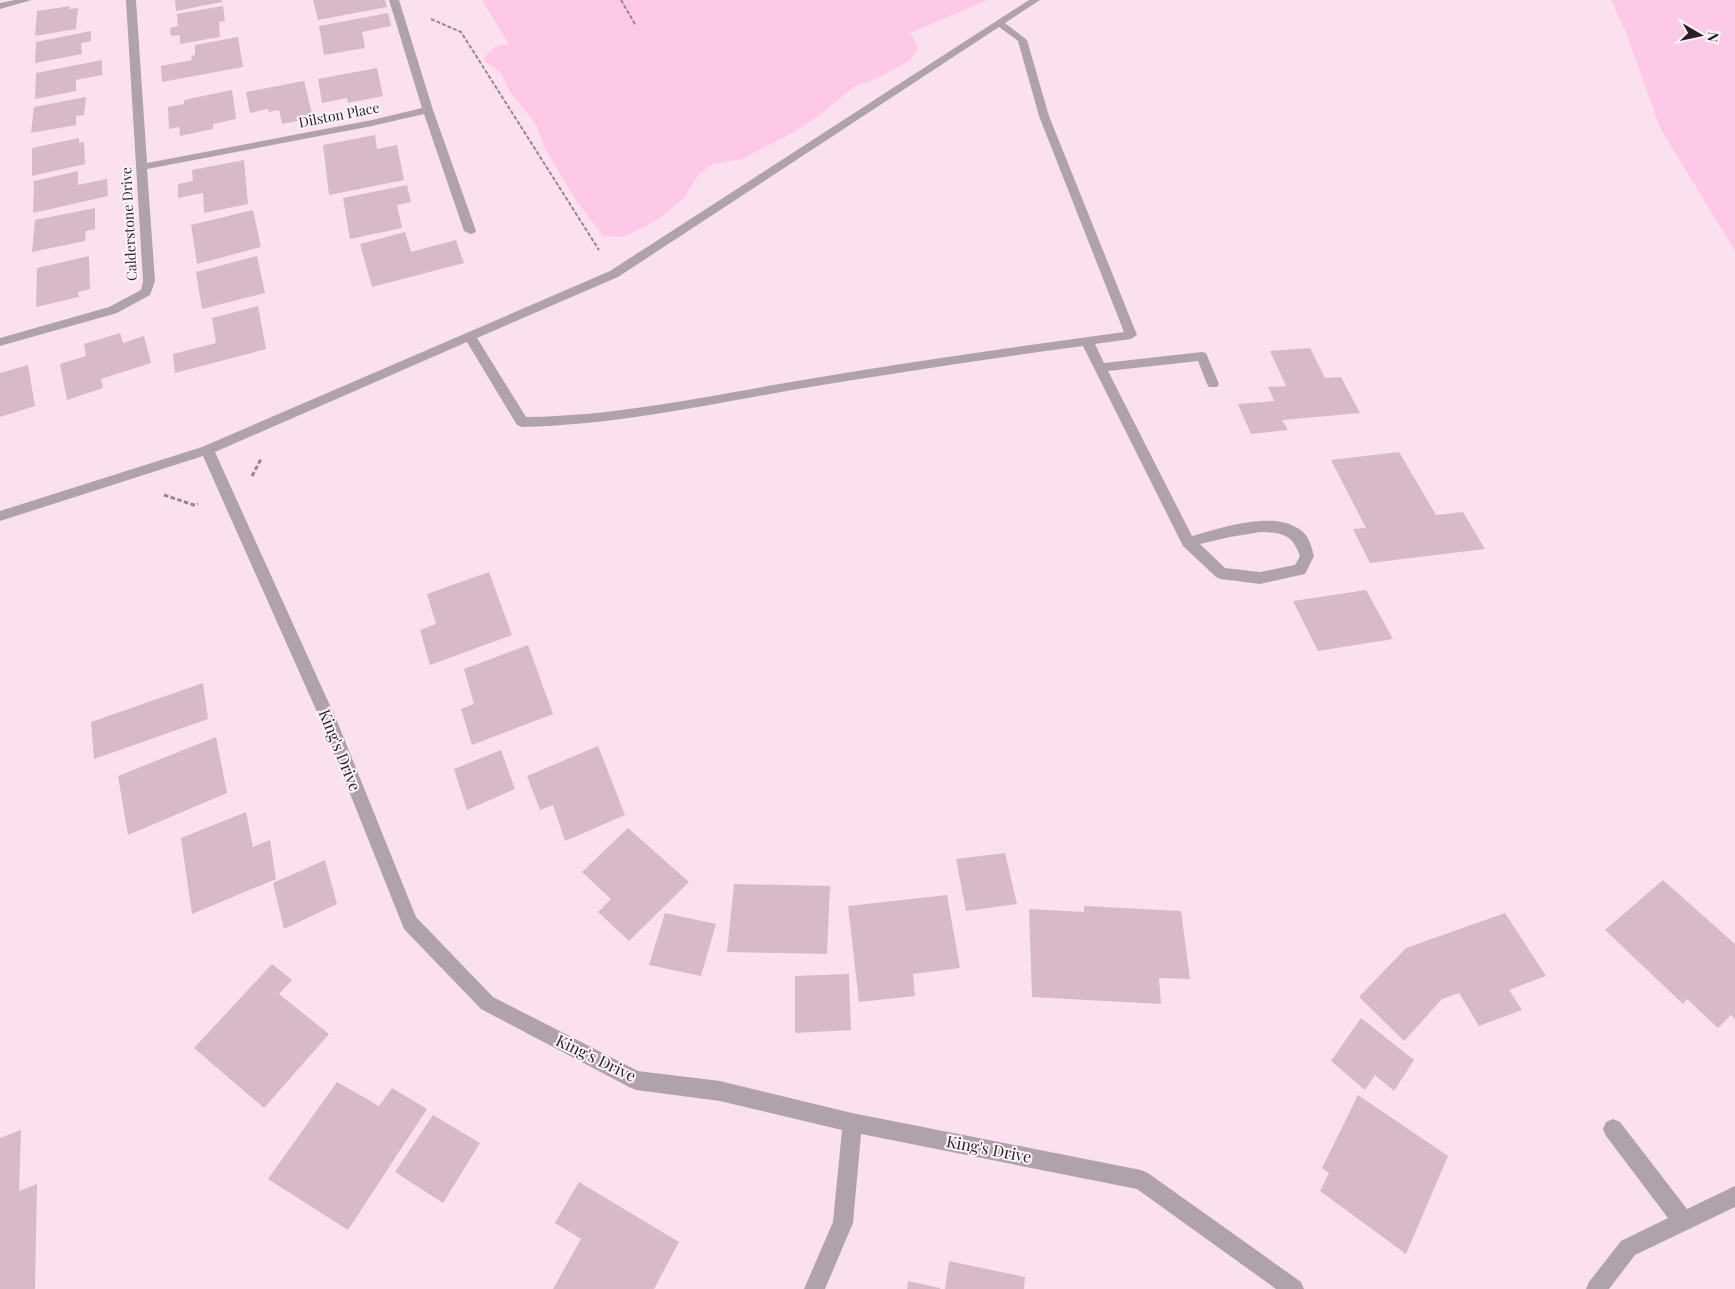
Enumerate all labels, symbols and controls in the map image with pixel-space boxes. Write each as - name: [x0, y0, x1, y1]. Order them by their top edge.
- north arrow: [1675, 10, 1725, 60]
- text: N: [1703, 31, 1724, 44]
- street label: Dilston Place: [297, 97, 381, 132]
- street label: Calderstone Drive: [116, 167, 141, 281]
- street label: King's Drive: [315, 706, 366, 794]
- street label: King's Drive: [553, 1029, 640, 1086]
- street label: King's Drive: [945, 1130, 1033, 1167]

